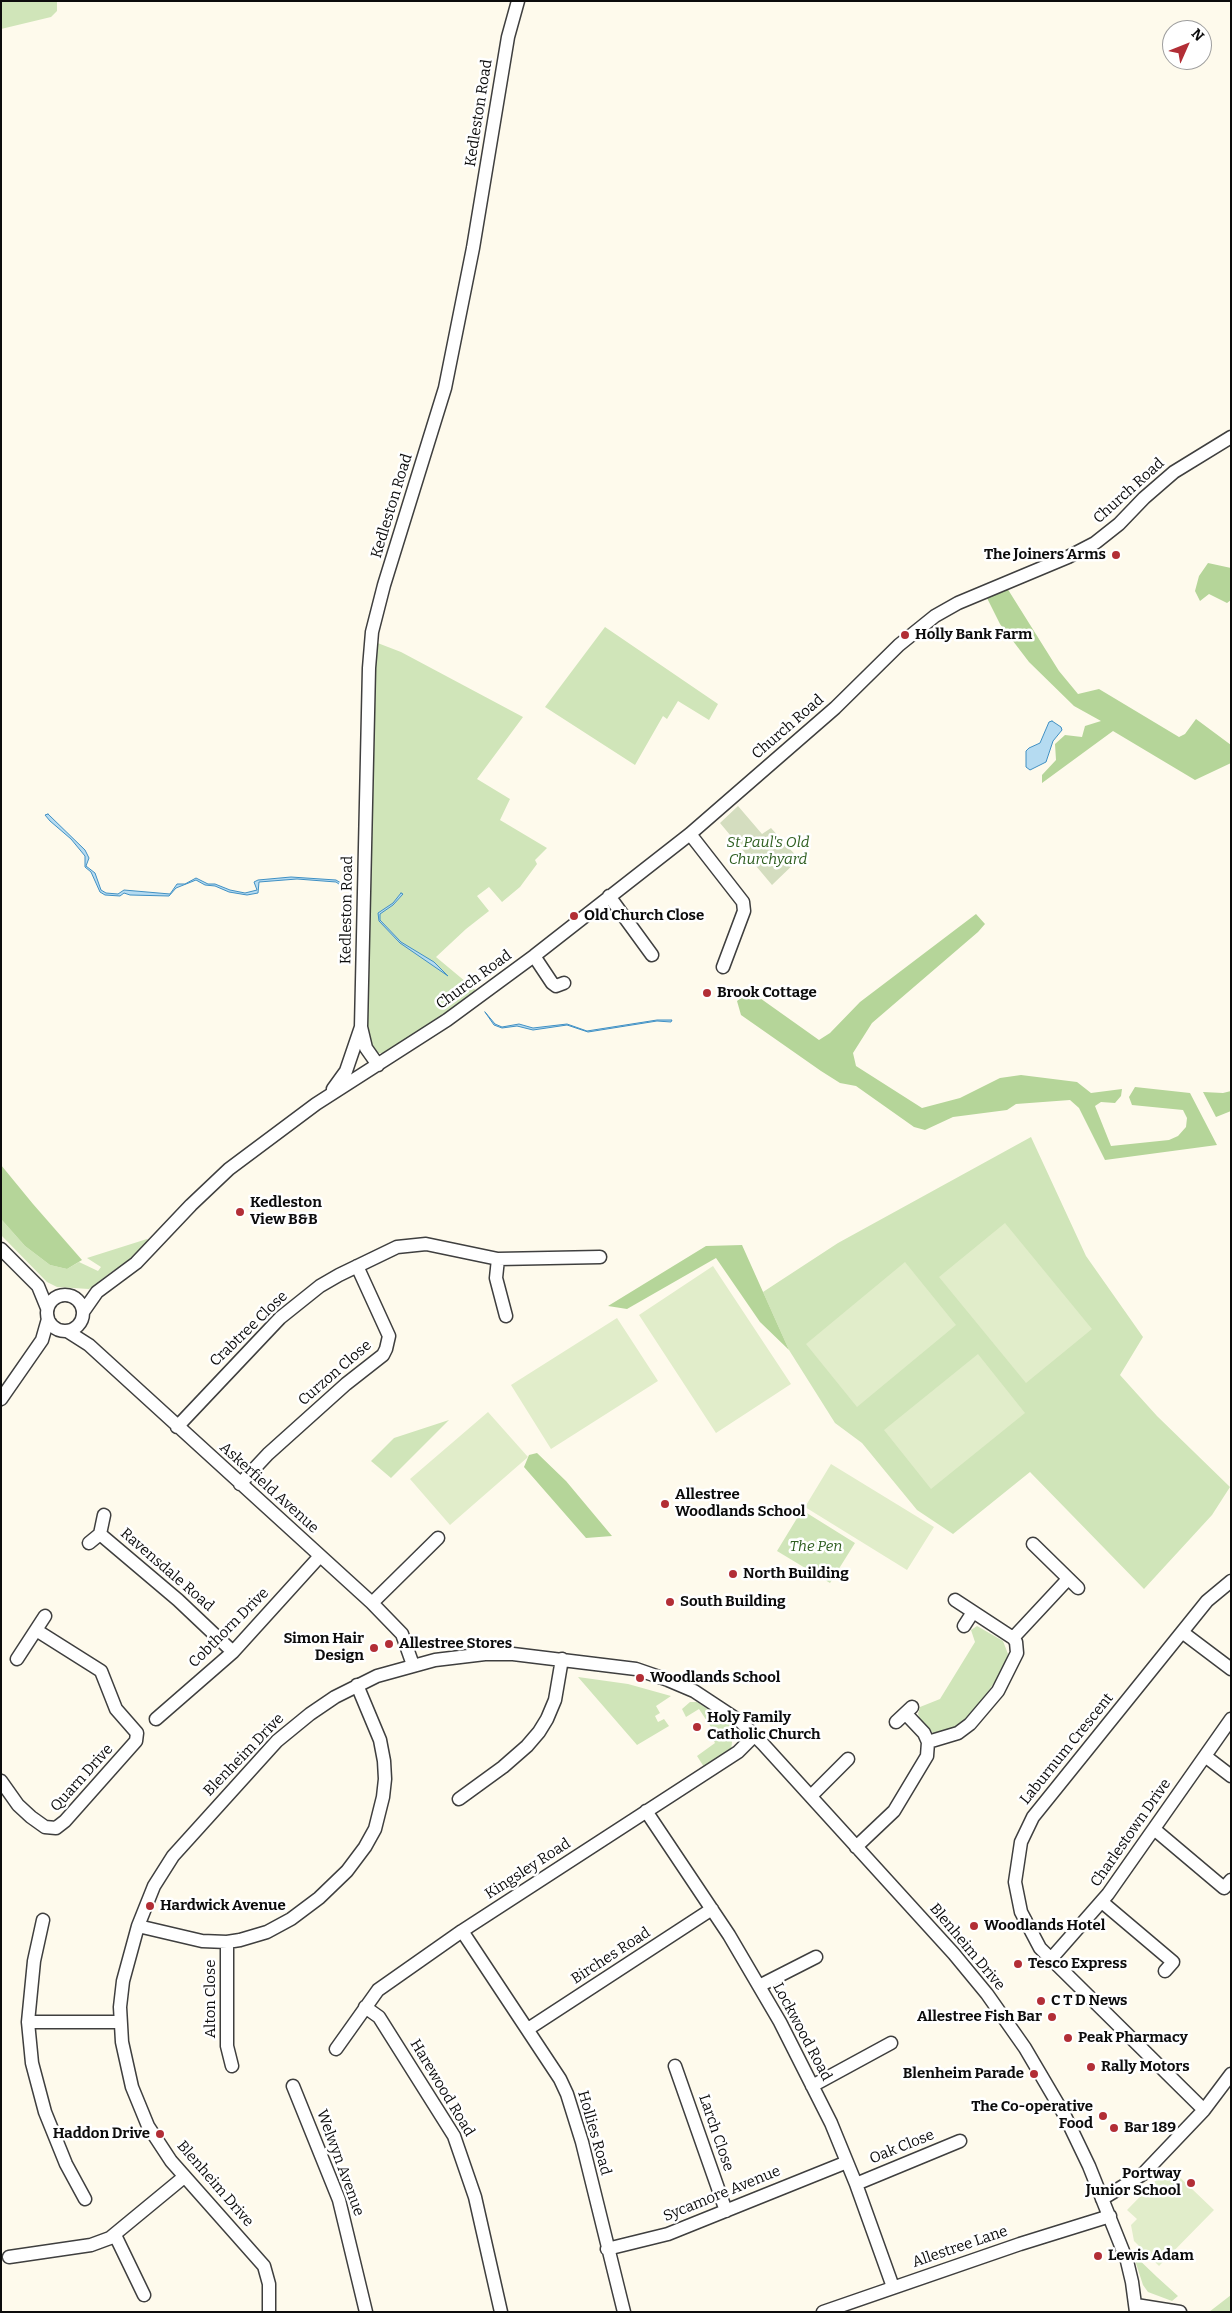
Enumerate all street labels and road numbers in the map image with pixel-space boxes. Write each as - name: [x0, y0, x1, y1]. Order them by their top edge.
- street label: Kedleston Road: [462, 58, 496, 168]
- street label: Kedleston Road: [368, 452, 416, 560]
- street label: Church Road: [1090, 454, 1168, 528]
- street label: Church Road: [748, 691, 828, 763]
- street label: Kedleston Road: [337, 856, 357, 964]
- street label: Church Road: [433, 947, 515, 1013]
- street label: Crabtree Close: [206, 1287, 292, 1371]
- street label: Curzon Close: [295, 1336, 375, 1410]
- street label: Askerfield Avenue: [216, 1439, 322, 1537]
- street label: Ravensdale Road: [117, 1525, 217, 1615]
- street label: Cobthorn Drive: [185, 1584, 273, 1672]
- street label: Laburnum Crescent: [1016, 1690, 1118, 1808]
- street label: Blenheim Drive: [200, 1710, 288, 1800]
- street label: Quarn Drive: [47, 1741, 117, 1815]
- street label: Charlestown Drive: [1087, 1776, 1175, 1890]
- street label: Kingsley Road: [482, 1835, 574, 1903]
- street label: Blenheim Drive: [925, 1900, 1009, 1994]
- street label: Birches Road: [568, 1924, 654, 1988]
- street label: Alton Close: [202, 1960, 220, 2038]
- street label: Lockwood Road: [769, 1980, 835, 2084]
- street label: Harewood Road: [406, 2036, 478, 2140]
- street label: Hollies Road: [573, 2089, 615, 2177]
- street label: Larch Close: [694, 2092, 738, 2174]
- street label: Welwyn Avenue: [312, 2107, 368, 2219]
- street label: Oak Close: [867, 2126, 937, 2168]
- street label: Blenheim Drive: [173, 2137, 257, 2231]
- street label: Sycamore Avenue: [661, 2162, 783, 2226]
- street label: Allestree Lane: [910, 2222, 1010, 2272]

